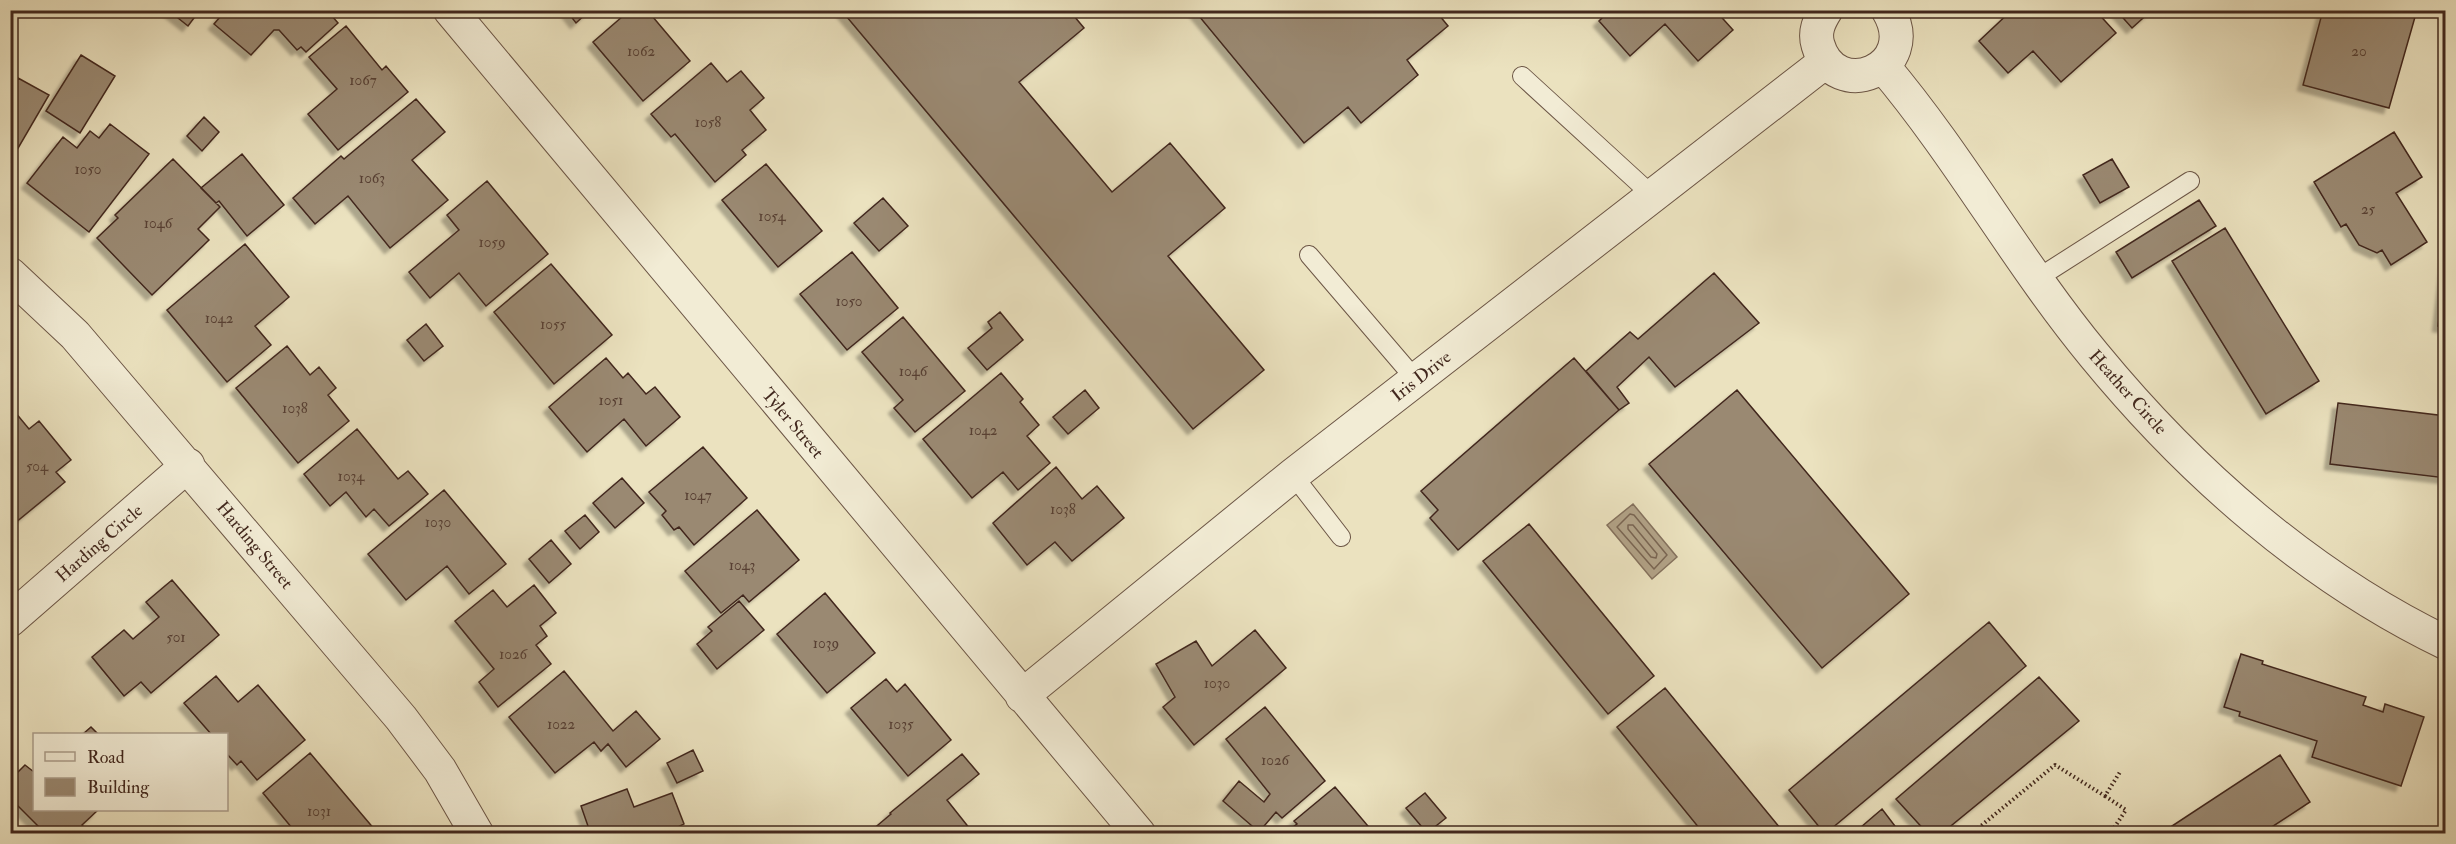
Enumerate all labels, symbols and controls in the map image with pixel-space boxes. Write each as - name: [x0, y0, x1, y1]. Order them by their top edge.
- house number: 1062: [627, 42, 655, 61]
- house number: 20: [2351, 42, 2367, 61]
- house number: 1067: [349, 71, 377, 90]
- house number: 1058: [695, 113, 721, 132]
- house number: 1050: [74, 160, 102, 179]
- house number: 1063: [359, 169, 385, 188]
- house number: 25: [2361, 200, 2375, 219]
- house number: 1054: [758, 207, 787, 226]
- house number: 1046: [144, 214, 174, 233]
- house number: 1059: [478, 233, 506, 252]
- house number: 1050: [835, 292, 863, 311]
- house number: 1042: [205, 309, 234, 328]
- house number: 1055: [540, 315, 566, 334]
- street label: Heather Circle: [2083, 345, 2172, 440]
- street label: Iris Drive: [1387, 346, 1456, 407]
- house number: 1046: [899, 362, 929, 381]
- street label: Tyler Street: [756, 383, 829, 464]
- house number: 1051: [599, 391, 623, 410]
- house number: 1038: [282, 399, 308, 418]
- house number: 1042: [969, 421, 998, 440]
- house number: 504: [26, 457, 49, 476]
- house number: 1034: [338, 467, 365, 486]
- house number: 1047: [684, 486, 712, 505]
- street label: Harding Street: [211, 497, 298, 594]
- street label: Harding Circle: [51, 499, 148, 588]
- house number: 1038: [1050, 500, 1076, 519]
- house number: 1030: [425, 513, 451, 532]
- house number: 1043: [729, 556, 755, 575]
- house number: 501: [166, 628, 186, 647]
- house number: 1039: [813, 634, 839, 653]
- house number: 1026: [499, 645, 528, 664]
- house number: 1030: [1204, 674, 1230, 693]
- house number: 1022: [547, 715, 575, 734]
- house number: 1035: [888, 715, 914, 734]
- legend: [33, 733, 228, 811]
- text: Road: [87, 746, 125, 769]
- house number: 1026: [1261, 751, 1290, 770]
- text: Building: [87, 776, 150, 799]
- house number: 1031: [307, 802, 331, 821]

